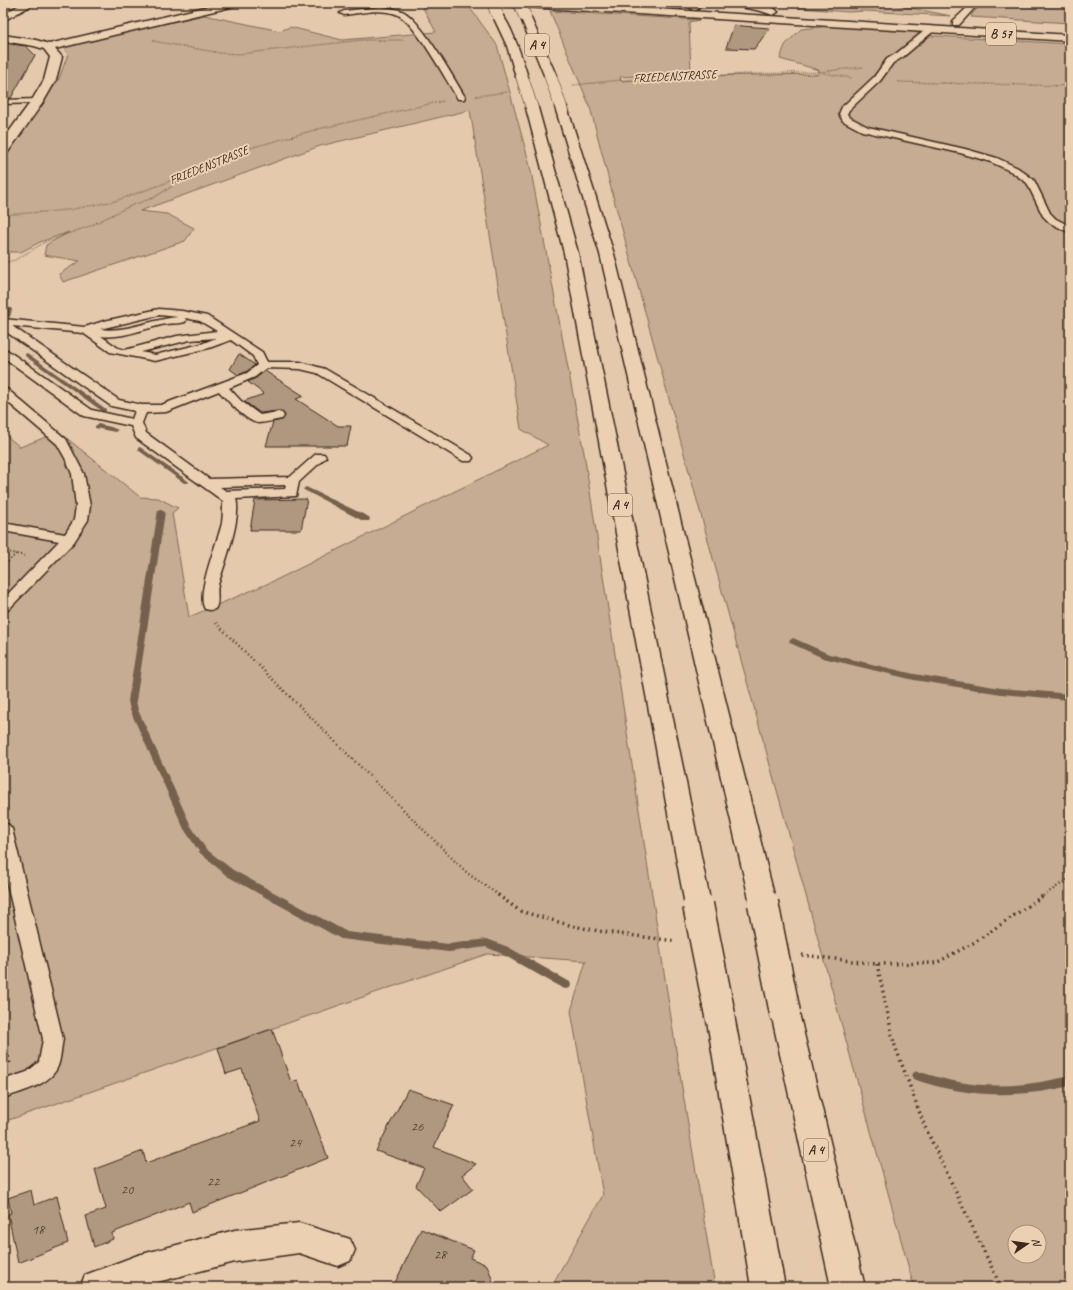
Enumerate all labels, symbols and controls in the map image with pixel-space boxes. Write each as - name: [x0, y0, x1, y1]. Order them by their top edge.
- road number: B 57: [986, 23, 1016, 45]
- road number: A 4: [525, 34, 549, 56]
- street label: FRIEDENSTRASSE: [633, 66, 719, 86]
- street label: FRIEDENSTRASSE: [167, 141, 252, 188]
- road number: A 4: [608, 494, 632, 516]
- house number: 26: [411, 1118, 424, 1135]
- house number: 24: [289, 1134, 303, 1151]
- road number: A 4: [804, 1139, 828, 1161]
- house number: 22: [207, 1173, 221, 1190]
- house number: 20: [121, 1181, 135, 1198]
- house number: 18: [32, 1221, 46, 1238]
- north arrow: [1007, 1224, 1047, 1264]
- text: N: [1029, 1237, 1045, 1249]
- house number: 28: [434, 1246, 448, 1263]

